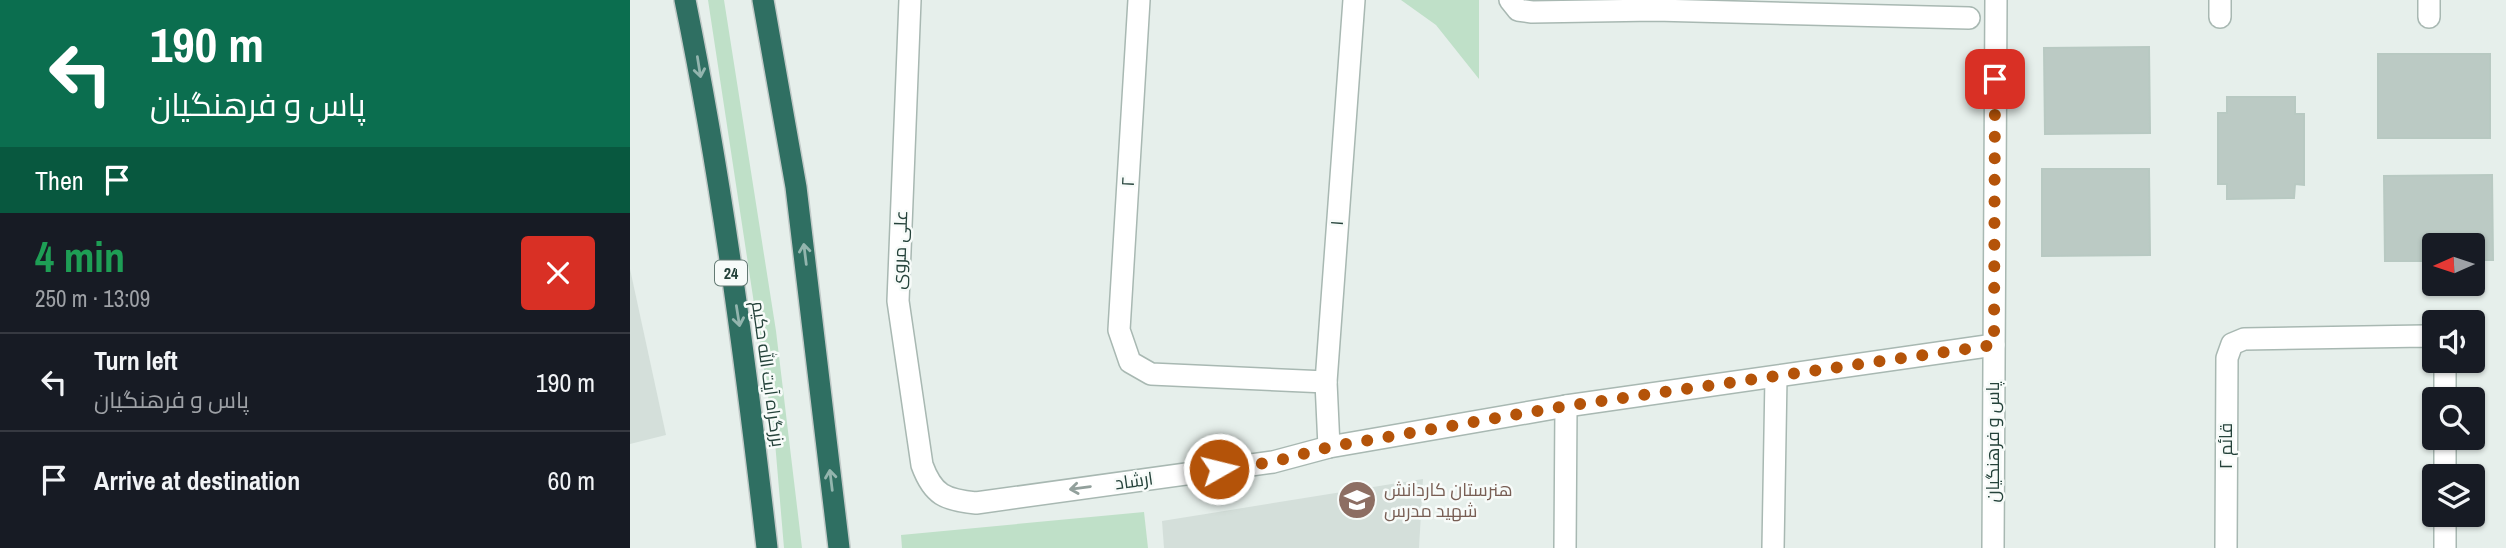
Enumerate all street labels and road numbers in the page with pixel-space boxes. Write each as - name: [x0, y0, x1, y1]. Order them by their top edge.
- street label: ۲: [1115, 177, 1140, 187]
- street label: علی مروی: [886, 210, 913, 290]
- street label: ۱: [1324, 219, 1349, 227]
- road number: 24: [715, 260, 747, 286]
- street label: بزرگراه آیت الله حکیم: [746, 299, 791, 449]
- street label: پاس و فرهنگیان: [1980, 381, 2005, 503]
- street label: قائم ۲: [2213, 423, 2238, 469]
- street label: ارشاد: [1113, 465, 1155, 496]

